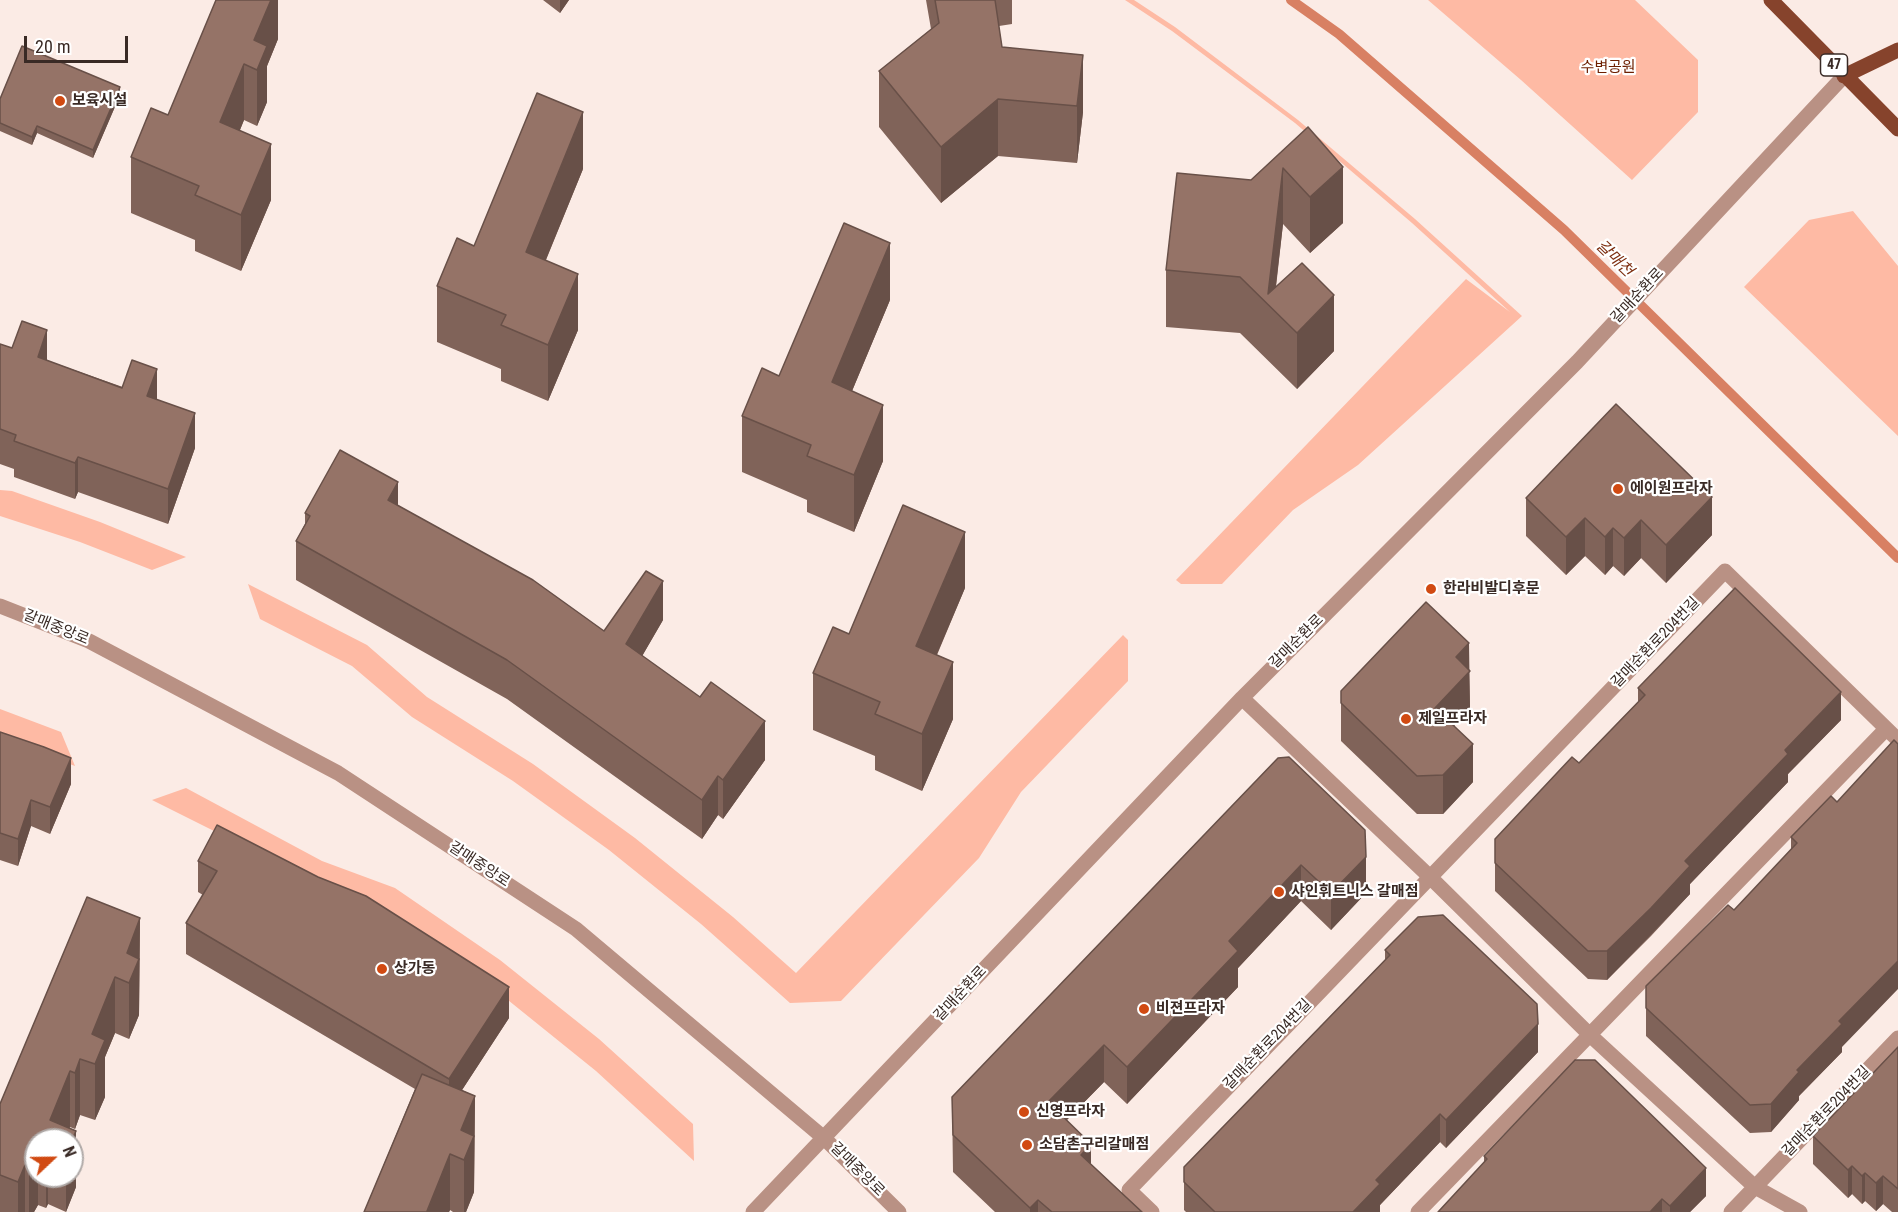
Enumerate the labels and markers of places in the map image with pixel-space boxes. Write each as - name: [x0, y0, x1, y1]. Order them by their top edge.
- place label: 보육시설: [72, 92, 127, 110]
- marker: 보육시설: [53, 94, 67, 108]
- place label: 에이원프라자: [1630, 480, 1713, 498]
- marker: 에이원프라자: [1611, 482, 1625, 496]
- place label: 한라비발디후문: [1443, 580, 1540, 598]
- marker: 한라비발디후문: [1424, 582, 1438, 596]
- place label: 제일프라자: [1418, 710, 1487, 728]
- marker: 제일프라자: [1399, 712, 1413, 726]
- place label: 샤인휘트니스 갈매점: [1291, 883, 1419, 901]
- marker: 샤인휘트니스 갈매점: [1272, 885, 1286, 899]
- place label: 상가동: [394, 960, 435, 978]
- marker: 상가동: [375, 962, 389, 976]
- place label: 비젼프라자: [1156, 1000, 1225, 1018]
- marker: 비젼프라자: [1137, 1002, 1151, 1016]
- place label: 신영프라자: [1036, 1103, 1105, 1121]
- marker: 신영프라자: [1017, 1105, 1031, 1119]
- place label: 소담촌구리갈매점: [1039, 1136, 1149, 1154]
- marker: 소담촌구리갈매점: [1020, 1138, 1034, 1152]

